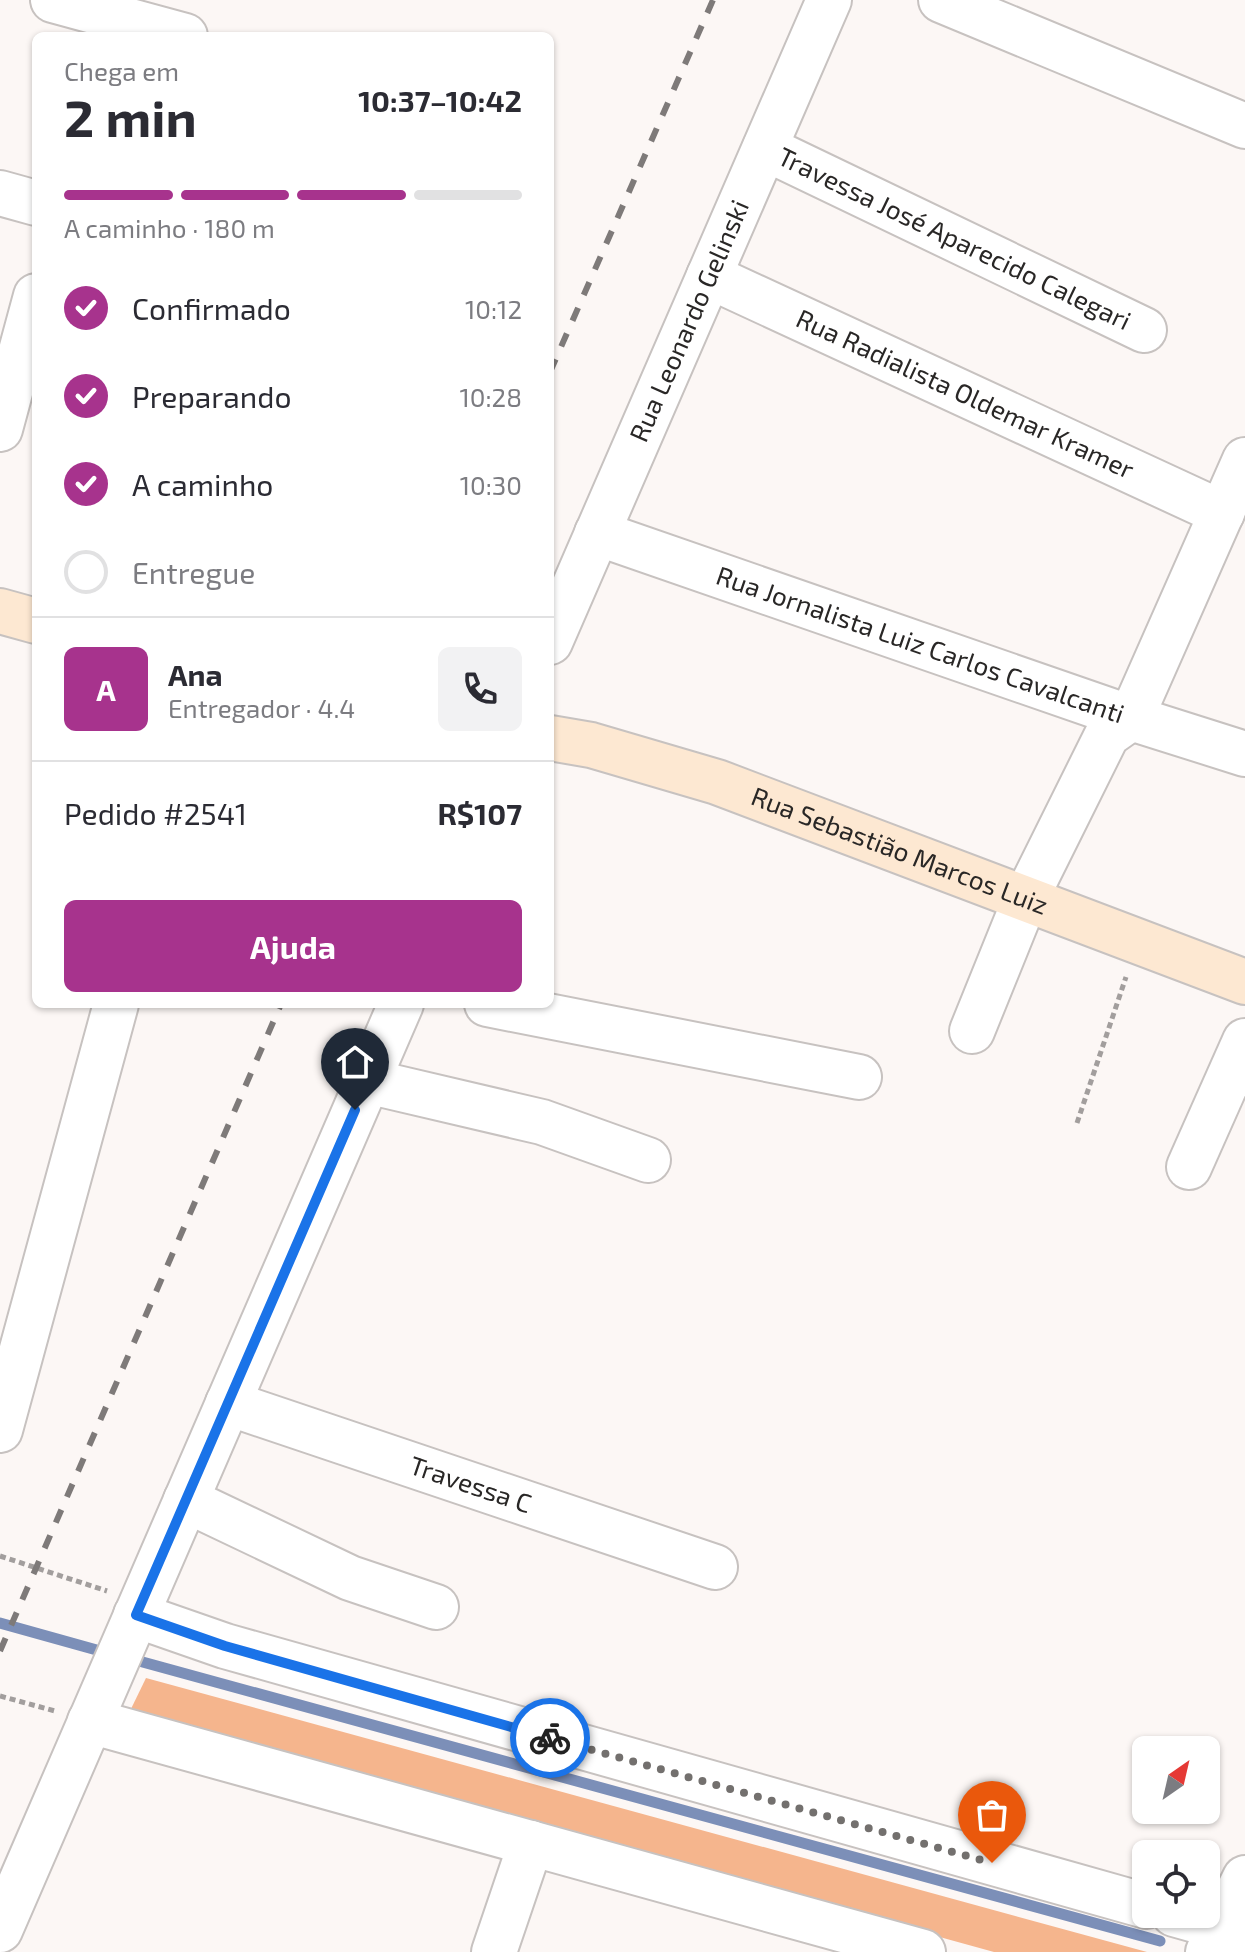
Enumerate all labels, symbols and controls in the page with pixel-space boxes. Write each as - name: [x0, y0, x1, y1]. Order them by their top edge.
- text: Chega em: [64, 55, 179, 86]
- text: 10:37–10:42: [358, 82, 522, 118]
- text: 2 min: [64, 85, 197, 147]
- street label: Travessa José Aparecido Calegari: [774, 140, 1136, 335]
- street label: Rua Leonardo Gelinski: [622, 195, 754, 446]
- text: A caminho · 180 m: [64, 212, 275, 243]
- icon: check: [64, 286, 108, 330]
- text: Confirmado: [132, 290, 291, 326]
- text: 10:12: [465, 293, 522, 324]
- street label: Rua Radialista Oldemar Kramer: [792, 302, 1139, 484]
- icon: check: [64, 374, 108, 418]
- text: Preparando: [132, 378, 291, 414]
- text: 10:28: [459, 381, 522, 412]
- icon: check: [64, 462, 108, 506]
- text: A caminho: [132, 466, 273, 502]
- text: 10:30: [460, 469, 522, 500]
- text: Entregue: [132, 554, 255, 590]
- street label: Rua Jornalista Luiz Carlos Cavalcanti: [713, 559, 1129, 728]
- button: phone: [438, 647, 522, 731]
- text: Ana: [168, 656, 223, 692]
- text: A: [96, 671, 116, 707]
- text: Entregador · 4.4: [168, 692, 355, 723]
- street label: Rua Sebastião Marcos Luiz: [747, 779, 1053, 920]
- text: Pedido #2541: [64, 795, 247, 831]
- text: R$107: [437, 795, 522, 831]
- button: Ajuda: [64, 900, 522, 992]
- pin: [321, 1028, 389, 1110]
- icon: home: [333, 1040, 377, 1084]
- street label: Travessa C: [406, 1448, 536, 1518]
- courier: [510, 1698, 590, 1778]
- icon: bike: [528, 1716, 572, 1760]
- north arrow: [1132, 1736, 1220, 1824]
- map controls: [1132, 1736, 1220, 1928]
- pin: [958, 1781, 1026, 1863]
- icon: bag: [970, 1793, 1014, 1837]
- button: locate: [1132, 1840, 1220, 1928]

